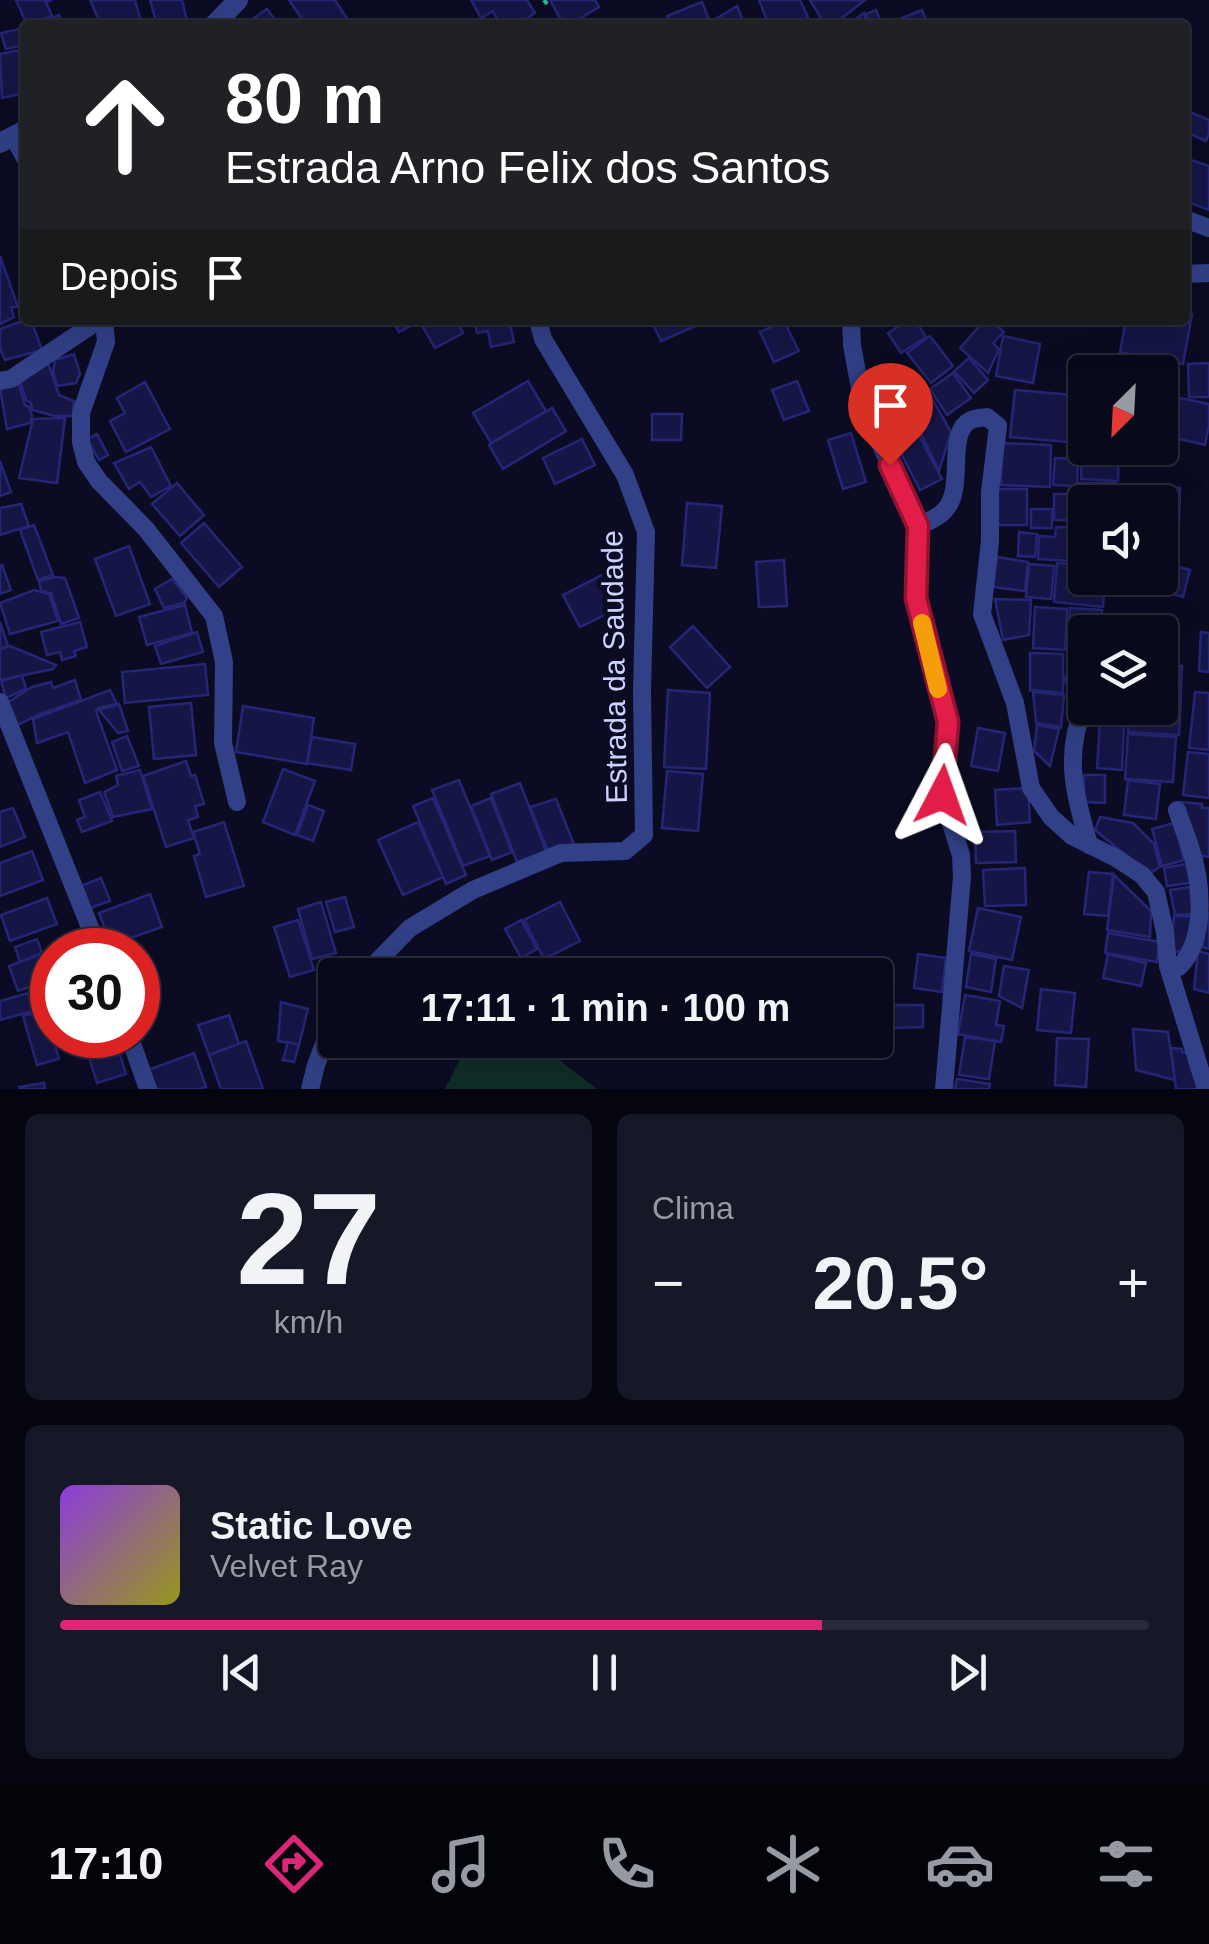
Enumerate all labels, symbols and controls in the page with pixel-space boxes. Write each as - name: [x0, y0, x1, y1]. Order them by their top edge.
- icon: ahead: [60, 60, 190, 190]
- text: 80 m: [225, 60, 385, 138]
- text: Estrada Arno Felix dos Santos: [225, 142, 830, 193]
- icon: arrive: [198, 250, 253, 305]
- text: Depois: [60, 256, 178, 298]
- north arrow: [1068, 355, 1178, 465]
- map controls: [1068, 355, 1178, 725]
- pin: [848, 363, 933, 466]
- icon: arrive: [863, 378, 918, 433]
- button: sound: [1068, 485, 1178, 595]
- street label: Estrada da Saudade: [595, 530, 633, 804]
- button: layers: [1068, 615, 1178, 725]
- position arrow: [890, 743, 994, 847]
- speed limit sign: 30: [30, 928, 160, 1058]
- text: 17:11 · 1 min · 100 m: [421, 987, 790, 1029]
- text: 27: [236, 1166, 381, 1312]
- text: Clima: [652, 1190, 734, 1226]
- text: 20.5°: [813, 1241, 988, 1325]
- text: −: [652, 1252, 684, 1314]
- text: +: [1117, 1252, 1149, 1314]
- text: km/h: [274, 1304, 343, 1340]
- text: Static Love: [210, 1505, 413, 1547]
- text: Velvet Ray: [210, 1548, 363, 1584]
- icon: previous: [214, 1645, 269, 1700]
- icon: pause: [577, 1645, 632, 1700]
- icon: next: [940, 1645, 995, 1700]
- icon: directions: [259, 1829, 329, 1899]
- icon: music: [426, 1829, 496, 1899]
- icon: phone: [592, 1829, 662, 1899]
- icon: climate: [758, 1829, 828, 1899]
- icon: car: [925, 1829, 995, 1899]
- icon: filters: [1091, 1829, 1161, 1899]
- text: 17:10: [48, 1838, 163, 1889]

